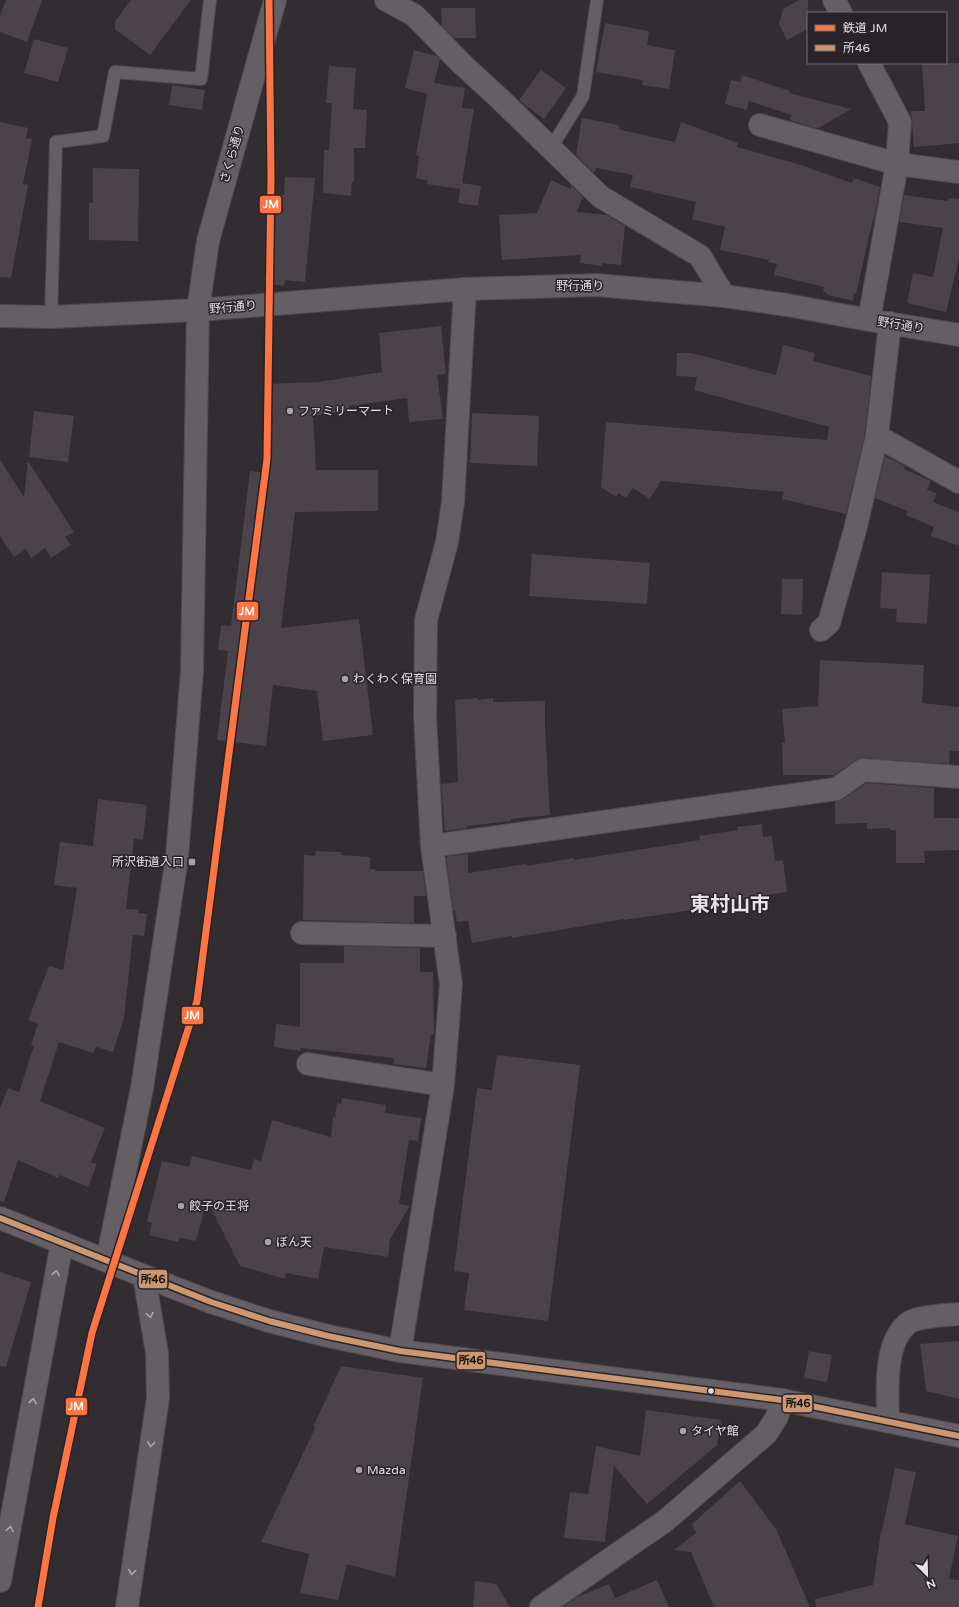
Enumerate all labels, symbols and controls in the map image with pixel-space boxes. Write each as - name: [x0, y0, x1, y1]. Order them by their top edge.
- legend: [807, 12, 947, 64]
- text: 鉄道 JM: [843, 21, 887, 35]
- text: 所46: [843, 41, 870, 55]
- street label: さくら通り: [217, 123, 247, 185]
- line badge: JM: [259, 195, 282, 214]
- text: JM: [262, 198, 279, 211]
- street label: 野行通り: [556, 279, 604, 293]
- street label: 野行通り: [208, 298, 258, 316]
- street label: 野行通り: [876, 314, 926, 336]
- place label: ファミリーマート: [298, 404, 394, 418]
- marker: ファミリーマート: [285, 406, 295, 416]
- line badge: JM: [236, 601, 259, 621]
- text: JM: [238, 605, 255, 618]
- place label: わくわく保育園: [353, 672, 437, 686]
- marker: わくわく保育園: [340, 674, 350, 684]
- place label: 所沢街道入口: [112, 855, 184, 869]
- marker: 所沢街道入口: [187, 857, 197, 867]
- district label: 東村山市: [690, 893, 770, 917]
- line badge: JM: [181, 1006, 204, 1025]
- text: JM: [183, 1009, 200, 1022]
- place label: 餃子の王将: [189, 1199, 249, 1213]
- marker: 餃子の王将: [176, 1201, 186, 1211]
- place label: ぼん天: [276, 1235, 312, 1249]
- marker: ぼん天: [263, 1237, 273, 1247]
- line badge: 所46: [138, 1269, 168, 1289]
- one-way arrow: [51, 1270, 60, 1276]
- text: 所46: [141, 1273, 165, 1286]
- one-way arrow: [145, 1312, 154, 1318]
- line badge: 所46: [456, 1351, 486, 1370]
- text: 所46: [459, 1354, 483, 1367]
- unlabelled marker: [706, 1386, 716, 1396]
- line badge: 所46: [782, 1394, 813, 1413]
- line badge: JM: [65, 1397, 88, 1416]
- text: 所46: [786, 1397, 810, 1410]
- one-way arrow: [28, 1398, 37, 1404]
- text: JM: [67, 1400, 84, 1413]
- place label: タイヤ館: [691, 1424, 739, 1438]
- marker: タイヤ館: [678, 1426, 688, 1436]
- one-way arrow: [147, 1441, 156, 1447]
- place label: Mazda: [367, 1463, 406, 1477]
- marker: Mazda: [354, 1465, 364, 1475]
- one-way arrow: [5, 1526, 13, 1532]
- north arrow: [907, 1555, 947, 1595]
- one-way arrow: [128, 1569, 137, 1575]
- text: N: [924, 1576, 937, 1591]

